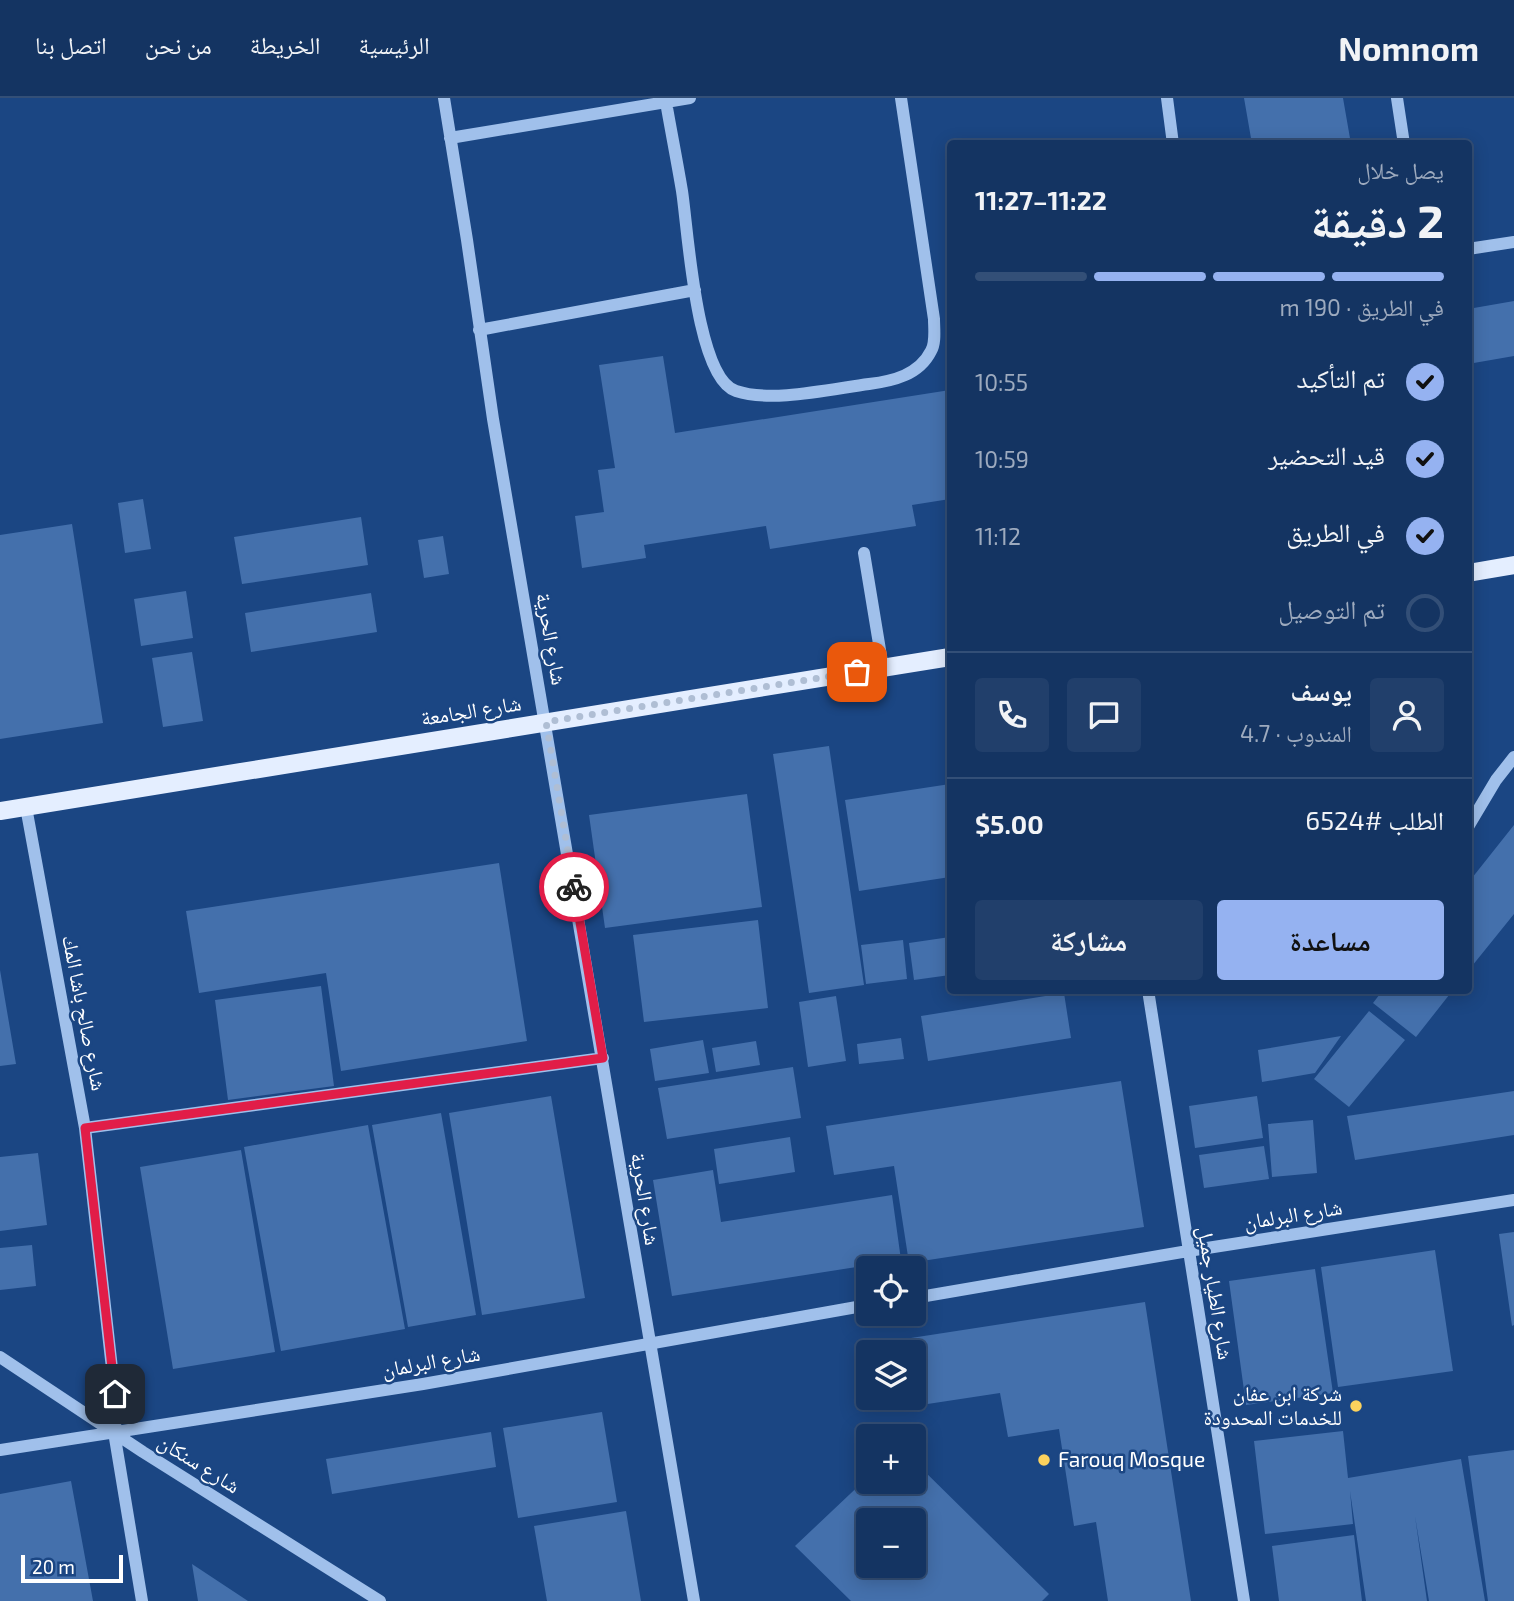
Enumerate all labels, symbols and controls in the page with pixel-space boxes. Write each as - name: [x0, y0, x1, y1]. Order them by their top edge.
- text: Nomnom: [1338, 28, 1479, 68]
- text: اتصل بنا: [35, 30, 107, 59]
- text: من نحن: [145, 30, 212, 59]
- text: الخريطة: [250, 30, 320, 59]
- text: الرئيسية: [358, 30, 430, 59]
- text: يصل خلال: [1357, 156, 1444, 184]
- text: 11:22–11:27: [975, 184, 1107, 215]
- text: 2 دقيقة: [1311, 192, 1444, 247]
- text: في الطريق · 190 m: [1279, 293, 1444, 321]
- text: تم التأكيد: [1296, 362, 1385, 393]
- icon: check: [1406, 363, 1444, 401]
- text: 10:55: [975, 368, 1028, 396]
- text: قيد التحضير: [1268, 439, 1385, 470]
- icon: check: [1406, 440, 1444, 478]
- text: 10:59: [975, 445, 1029, 473]
- text: في الطريق: [1286, 516, 1385, 547]
- icon: check: [1406, 517, 1444, 555]
- text: 11:12: [975, 522, 1021, 550]
- street label: شارع الحرية: [530, 591, 573, 687]
- text: تم التوصيل: [1278, 593, 1385, 624]
- pin: [827, 642, 887, 702]
- icon: bag: [838, 653, 876, 691]
- text: يوسف: [1291, 675, 1352, 706]
- button: phone: [975, 678, 1049, 752]
- button: chat: [1067, 678, 1141, 752]
- button: person: [1370, 678, 1444, 752]
- street label: شارع الجامعة: [419, 689, 523, 732]
- text: المندوب · 4.7: [1240, 719, 1352, 747]
- text: الطلب #6524: [1305, 804, 1444, 835]
- text: $5.00: [975, 808, 1044, 839]
- courier: [539, 852, 609, 922]
- icon: bike: [555, 868, 593, 906]
- button: مشاركة: [975, 900, 1203, 980]
- button: مساعدة: [1217, 900, 1444, 980]
- street label: شارع صالح باشا المك: [56, 933, 113, 1093]
- street label: شارع الحرية: [625, 1151, 666, 1247]
- street label: شارع البرلمان: [1242, 1193, 1344, 1236]
- street label: شارع الطيار جميل: [1192, 1224, 1239, 1362]
- map controls: [856, 1256, 926, 1578]
- button: locate: [856, 1256, 926, 1326]
- street label: شارع البرلمان: [380, 1340, 482, 1383]
- button: layers: [856, 1340, 926, 1410]
- pin: [85, 1364, 145, 1424]
- icon: home: [96, 1375, 134, 1413]
- place label: شركة ابن عفان للخدمات المحدودة: [1204, 1380, 1342, 1429]
- marker: شركة ابن عفان للخدمات المحدودة: [1348, 1398, 1364, 1414]
- button: +: [856, 1424, 926, 1494]
- street label: شارع سنكان: [153, 1428, 245, 1499]
- place label: Farouq Mosque: [1058, 1446, 1205, 1471]
- marker: Farouq Mosque: [1036, 1452, 1052, 1468]
- button: −: [856, 1508, 926, 1578]
- scale bar: [21, 1552, 122, 1584]
- text: 20 m: [32, 1555, 75, 1578]

